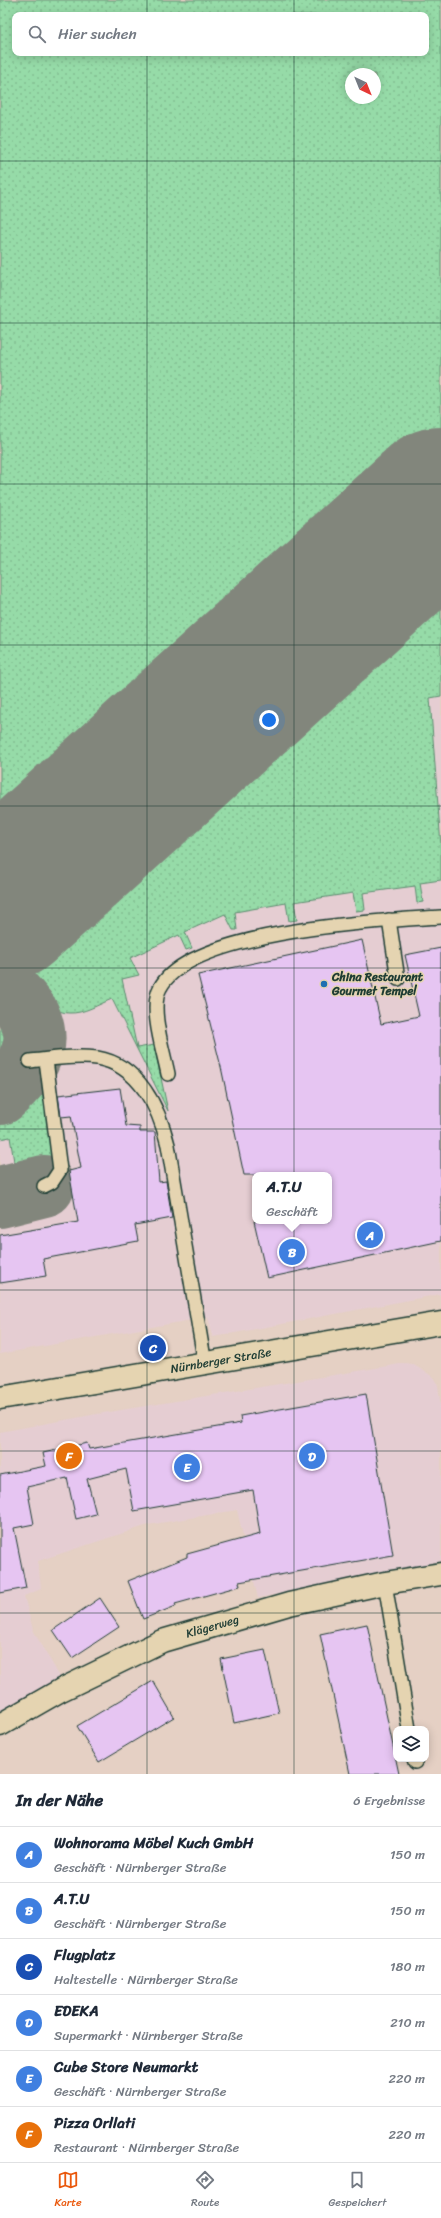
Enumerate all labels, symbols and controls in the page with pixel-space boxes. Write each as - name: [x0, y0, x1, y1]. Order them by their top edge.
- search box: [12, 12, 429, 56]
- text: Hier suchen: [58, 21, 137, 47]
- icon: search: [26, 23, 48, 45]
- north arrow: [345, 68, 381, 104]
- your location: [259, 710, 279, 730]
- place label: China Restaurant Gourmet Tempel: [331, 966, 424, 1002]
- marker: China Restaurant Gourmet Tempel: [319, 979, 329, 989]
- popup: [252, 1172, 332, 1224]
- text: A.T.U: [266, 1174, 302, 1200]
- text: Geschäft: [266, 1200, 318, 1223]
- pin: A: [357, 1220, 383, 1250]
- pin: B: [279, 1237, 305, 1267]
- pin: C: [140, 1333, 166, 1363]
- street label: Nürnberger Straße: [169, 1341, 273, 1380]
- pin: F: [56, 1441, 82, 1471]
- pin: D: [299, 1441, 325, 1471]
- pin: E: [174, 1452, 200, 1482]
- street label: Klägerweg: [183, 1608, 242, 1645]
- map controls: [393, 1726, 429, 1762]
- button: layers: [393, 1726, 429, 1762]
- text: In der Nähe: [16, 1785, 103, 1815]
- text: 6 Ergebnisse: [353, 1789, 425, 1812]
- text: Wohnorama Möbel Kuch GmbH: [54, 1830, 253, 1856]
- text: A: [25, 1843, 33, 1866]
- text: 150 m: [390, 1843, 425, 1866]
- text: Geschäft · Nürnberger Straße: [54, 1856, 226, 1879]
- text: A.T.U: [54, 1886, 90, 1912]
- text: B: [25, 1899, 33, 1922]
- text: 150 m: [390, 1899, 425, 1922]
- text: Geschäft · Nürnberger Straße: [54, 1912, 226, 1935]
- text: Flugplatz: [54, 1942, 115, 1968]
- text: C: [25, 1955, 33, 1978]
- text: 180 m: [390, 1955, 425, 1978]
- text: Haltestelle · Nürnberger Straße: [54, 1968, 238, 1991]
- text: EDEKA: [54, 1998, 99, 2024]
- text: D: [25, 2011, 33, 2034]
- text: 210 m: [390, 2011, 425, 2034]
- text: Supermarkt · Nürnberger Straße: [54, 2024, 243, 2047]
- text: Cube Store Neumarkt: [54, 2054, 198, 2080]
- text: E: [25, 2067, 33, 2090]
- text: 220 m: [388, 2067, 425, 2090]
- text: Geschäft · Nürnberger Straße: [54, 2080, 226, 2103]
- text: Pizza Orllati: [54, 2110, 135, 2136]
- text: F: [25, 2123, 33, 2146]
- text: 220 m: [388, 2123, 425, 2146]
- text: Restaurant · Nürnberger Straße: [54, 2136, 239, 2159]
- tab: Karte: [55, 2169, 82, 2212]
- tab: Route: [191, 2169, 219, 2212]
- tab: Gespeichert: [328, 2169, 386, 2212]

